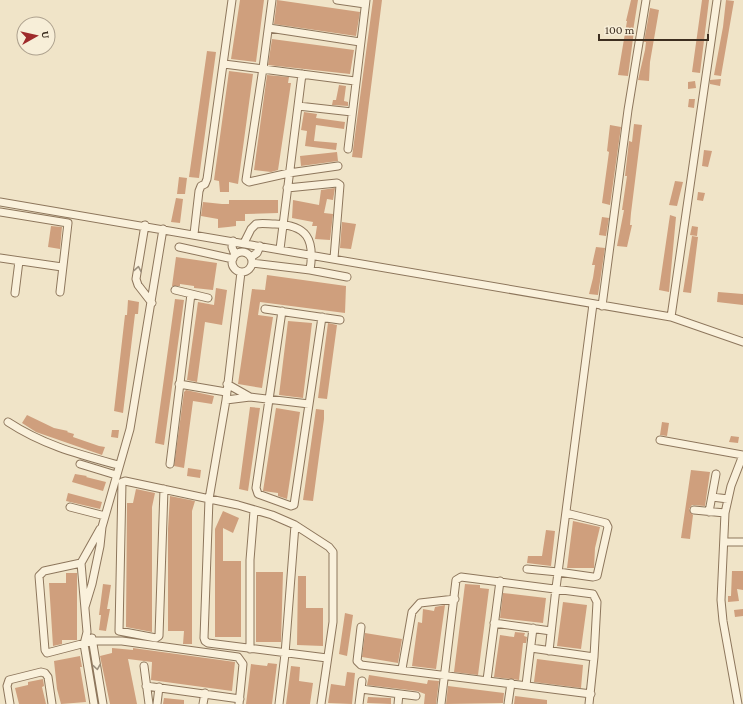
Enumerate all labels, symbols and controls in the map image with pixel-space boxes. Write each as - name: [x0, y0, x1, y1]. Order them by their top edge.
- north arrow: [16, 16, 56, 56]
- scale bar: [599, 16, 708, 42]
- text: 100 m: [605, 23, 635, 37]
- text: U: [39, 30, 52, 40]
- one-way arrow: [133, 266, 142, 272]
- one-way arrow: [92, 664, 101, 670]

